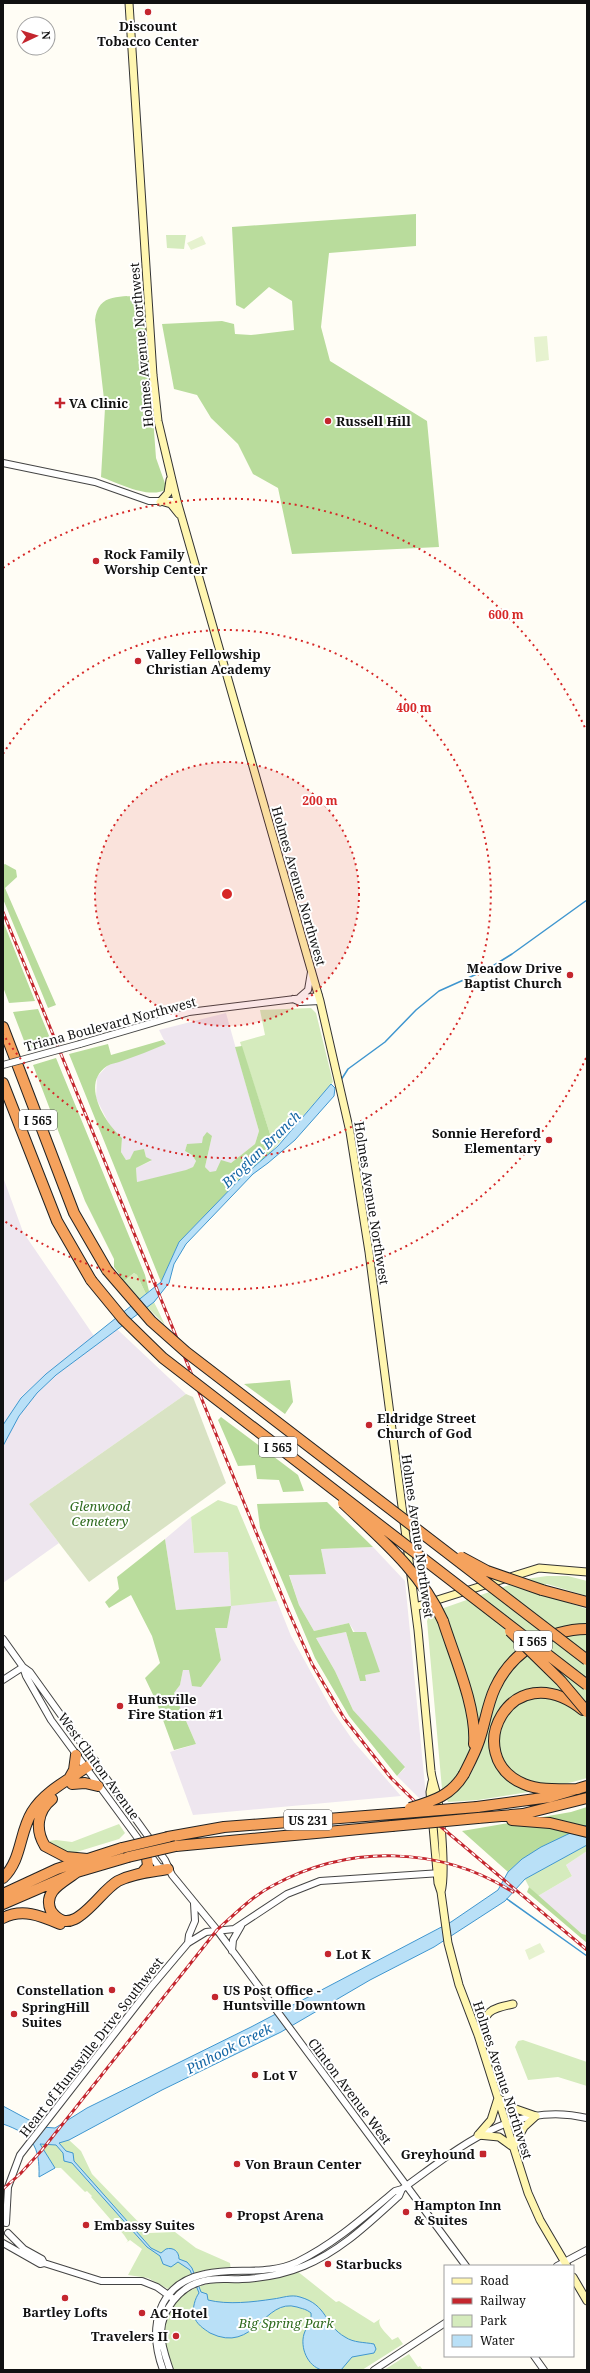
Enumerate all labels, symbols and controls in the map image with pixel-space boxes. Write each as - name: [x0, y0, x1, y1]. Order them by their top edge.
- marker: Discount Tobacco Center: [143, 7, 153, 17]
- north arrow: [16, 16, 56, 56]
- place label: Discount Tobacco Center: [97, 17, 199, 50]
- text: N: [39, 30, 54, 40]
- street label: Holmes Avenue Northwest: [125, 262, 157, 428]
- place label: VA Clinic: [69, 394, 128, 412]
- marker: VA Clinic: [54, 397, 66, 409]
- place label: Russell Hill: [336, 412, 411, 430]
- marker: Russell Hill: [323, 416, 333, 426]
- place label: Rock Family Worship Center: [104, 545, 208, 578]
- marker: Rock Family Worship Center: [91, 556, 101, 566]
- text: 600 m: [488, 606, 524, 623]
- place label: Valley Fellowship Christian Academy: [146, 645, 271, 678]
- marker: Valley Fellowship Christian Academy: [133, 656, 143, 666]
- text: 400 m: [396, 699, 432, 716]
- text: 200 m: [302, 792, 338, 809]
- street label: Holmes Avenue Northwest: [268, 804, 331, 968]
- centre of rings: [220, 887, 234, 901]
- place label: Meadow Drive Baptist Church: [464, 959, 562, 992]
- marker: Meadow Drive Baptist Church: [565, 970, 575, 980]
- street label: Triana Boulevard Northwest: [22, 992, 198, 1056]
- water label: Broglan Branch: [217, 1106, 305, 1192]
- road number: I 565: [19, 1110, 57, 1130]
- street label: Holmes Avenue Northwest: [350, 1120, 394, 1286]
- place label: Sonnie Hereford Elementary: [432, 1124, 542, 1157]
- marker: Sonnie Hereford Elementary: [544, 1135, 554, 1145]
- place label: Eldridge Street Church of God: [377, 1409, 476, 1442]
- marker: Eldridge Street Church of God: [364, 1420, 374, 1430]
- road number: I 565: [259, 1437, 297, 1457]
- street label: Holmes Avenue Northwest: [398, 1453, 438, 1619]
- park label: Glenwood Cemetery: [70, 1497, 131, 1530]
- road number: I 565: [514, 1631, 552, 1651]
- place label: Huntsville Fire Station #1: [128, 1690, 223, 1723]
- marker: Huntsville Fire Station #1: [115, 1701, 125, 1711]
- street label: West Clinton Avenue: [54, 1709, 144, 1823]
- road number: US 231: [284, 1810, 332, 1830]
- place label: Lot K: [336, 1945, 371, 1963]
- marker: Lot K: [323, 1949, 333, 1959]
- street label: Heart of Huntsville Drive Southwest: [15, 1953, 167, 2141]
- place label: Constellation: [16, 1981, 104, 1999]
- place label: US Post Office - Huntsville Downtown: [223, 1981, 366, 2014]
- marker: Constellation: [107, 1985, 117, 1995]
- marker: US Post Office - Huntsville Downtown: [210, 1992, 220, 2002]
- place label: SpringHill Suites: [22, 1998, 90, 2031]
- street label: Holmes Avenue Northwest: [469, 1999, 537, 2162]
- marker: SpringHill Suites: [9, 2009, 19, 2019]
- water label: Pinhook Creek: [182, 2018, 276, 2078]
- street label: Clinton Avenue West: [304, 2034, 396, 2148]
- place label: Lot V: [263, 2066, 298, 2084]
- marker: Lot V: [250, 2070, 260, 2080]
- place label: Greyhound: [401, 2145, 476, 2163]
- marker: Greyhound: [478, 2149, 488, 2159]
- place label: Von Braun Center: [245, 2155, 362, 2173]
- marker: Von Braun Center: [232, 2159, 242, 2169]
- place label: Hampton Inn & Suites: [414, 2196, 502, 2229]
- place label: Propst Arena: [237, 2206, 324, 2224]
- marker: Hampton Inn & Suites: [401, 2207, 411, 2217]
- marker: Propst Arena: [224, 2210, 234, 2220]
- place label: Embassy Suites: [94, 2216, 195, 2234]
- marker: Embassy Suites: [81, 2220, 91, 2230]
- place label: Starbucks: [336, 2255, 402, 2273]
- marker: Starbucks: [323, 2259, 333, 2269]
- legend: [444, 2265, 574, 2357]
- text: Road: [480, 2272, 510, 2289]
- text: Railway: [480, 2292, 526, 2309]
- marker: Bartley Lofts: [60, 2293, 70, 2303]
- place label: Bartley Lofts: [23, 2303, 107, 2321]
- place label: AC Hotel: [150, 2304, 208, 2322]
- marker: AC Hotel: [137, 2308, 147, 2318]
- text: Park: [480, 2312, 508, 2329]
- park label: Big Spring Park: [237, 2314, 334, 2332]
- place label: Travelers II: [91, 2327, 168, 2345]
- marker: Travelers II: [171, 2331, 181, 2341]
- text: Water: [480, 2332, 515, 2349]

